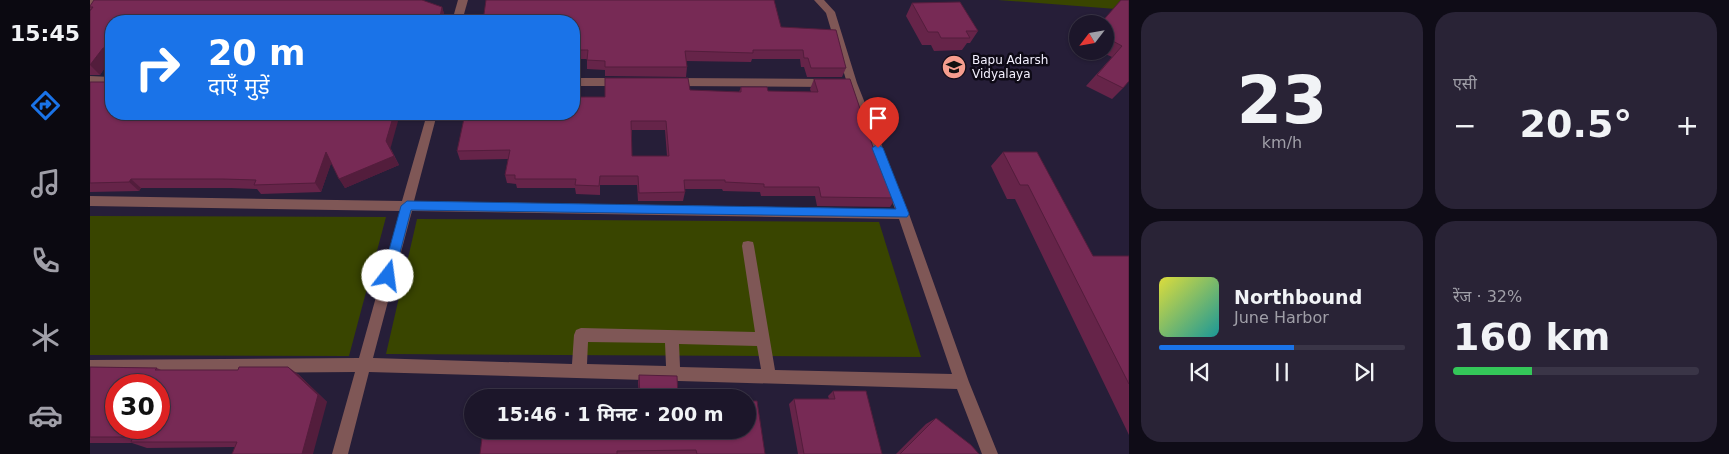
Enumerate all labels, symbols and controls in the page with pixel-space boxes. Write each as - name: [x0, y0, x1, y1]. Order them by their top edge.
- north arrow: [1069, 15, 1114, 60]
- map controls: [1069, 15, 1114, 60]
- text: 15:45: [10, 21, 80, 46]
- text: 20 m: [208, 33, 305, 73]
- icon: right: [125, 35, 190, 100]
- place label: Bapu Adarsh Vidyalaya: [972, 53, 1048, 81]
- school or university icon: Bapu Adarsh Vidyalaya: [941, 54, 967, 80]
- text: 23: [1237, 63, 1327, 138]
- text: दाएँ मुड़ें: [208, 74, 269, 99]
- text: एसी: [1453, 74, 1477, 93]
- icon: directions: [28, 88, 63, 123]
- pin: [857, 97, 899, 148]
- text: 20.5°: [1520, 102, 1632, 146]
- icon: arrive: [864, 104, 892, 132]
- text: −: [1453, 109, 1476, 142]
- text: +: [1676, 109, 1699, 142]
- text: km/h: [1262, 133, 1302, 152]
- icon: music: [28, 166, 63, 201]
- icon: phone: [28, 243, 63, 278]
- position arrow: [361, 249, 413, 301]
- text: Northbound: [1234, 286, 1362, 308]
- text: रेंज · 32%: [1453, 287, 1522, 306]
- text: June Harbor: [1234, 308, 1329, 327]
- text: 160 km: [1453, 315, 1610, 359]
- icon: climate: [28, 320, 63, 355]
- icon: previous: [1186, 358, 1214, 386]
- icon: pause: [1268, 358, 1296, 386]
- icon: next: [1350, 358, 1378, 386]
- speed limit sign: 30: [105, 374, 170, 439]
- icon: car: [28, 398, 63, 433]
- text: 15:46 · 1 मिनट · 200 m: [496, 403, 724, 425]

